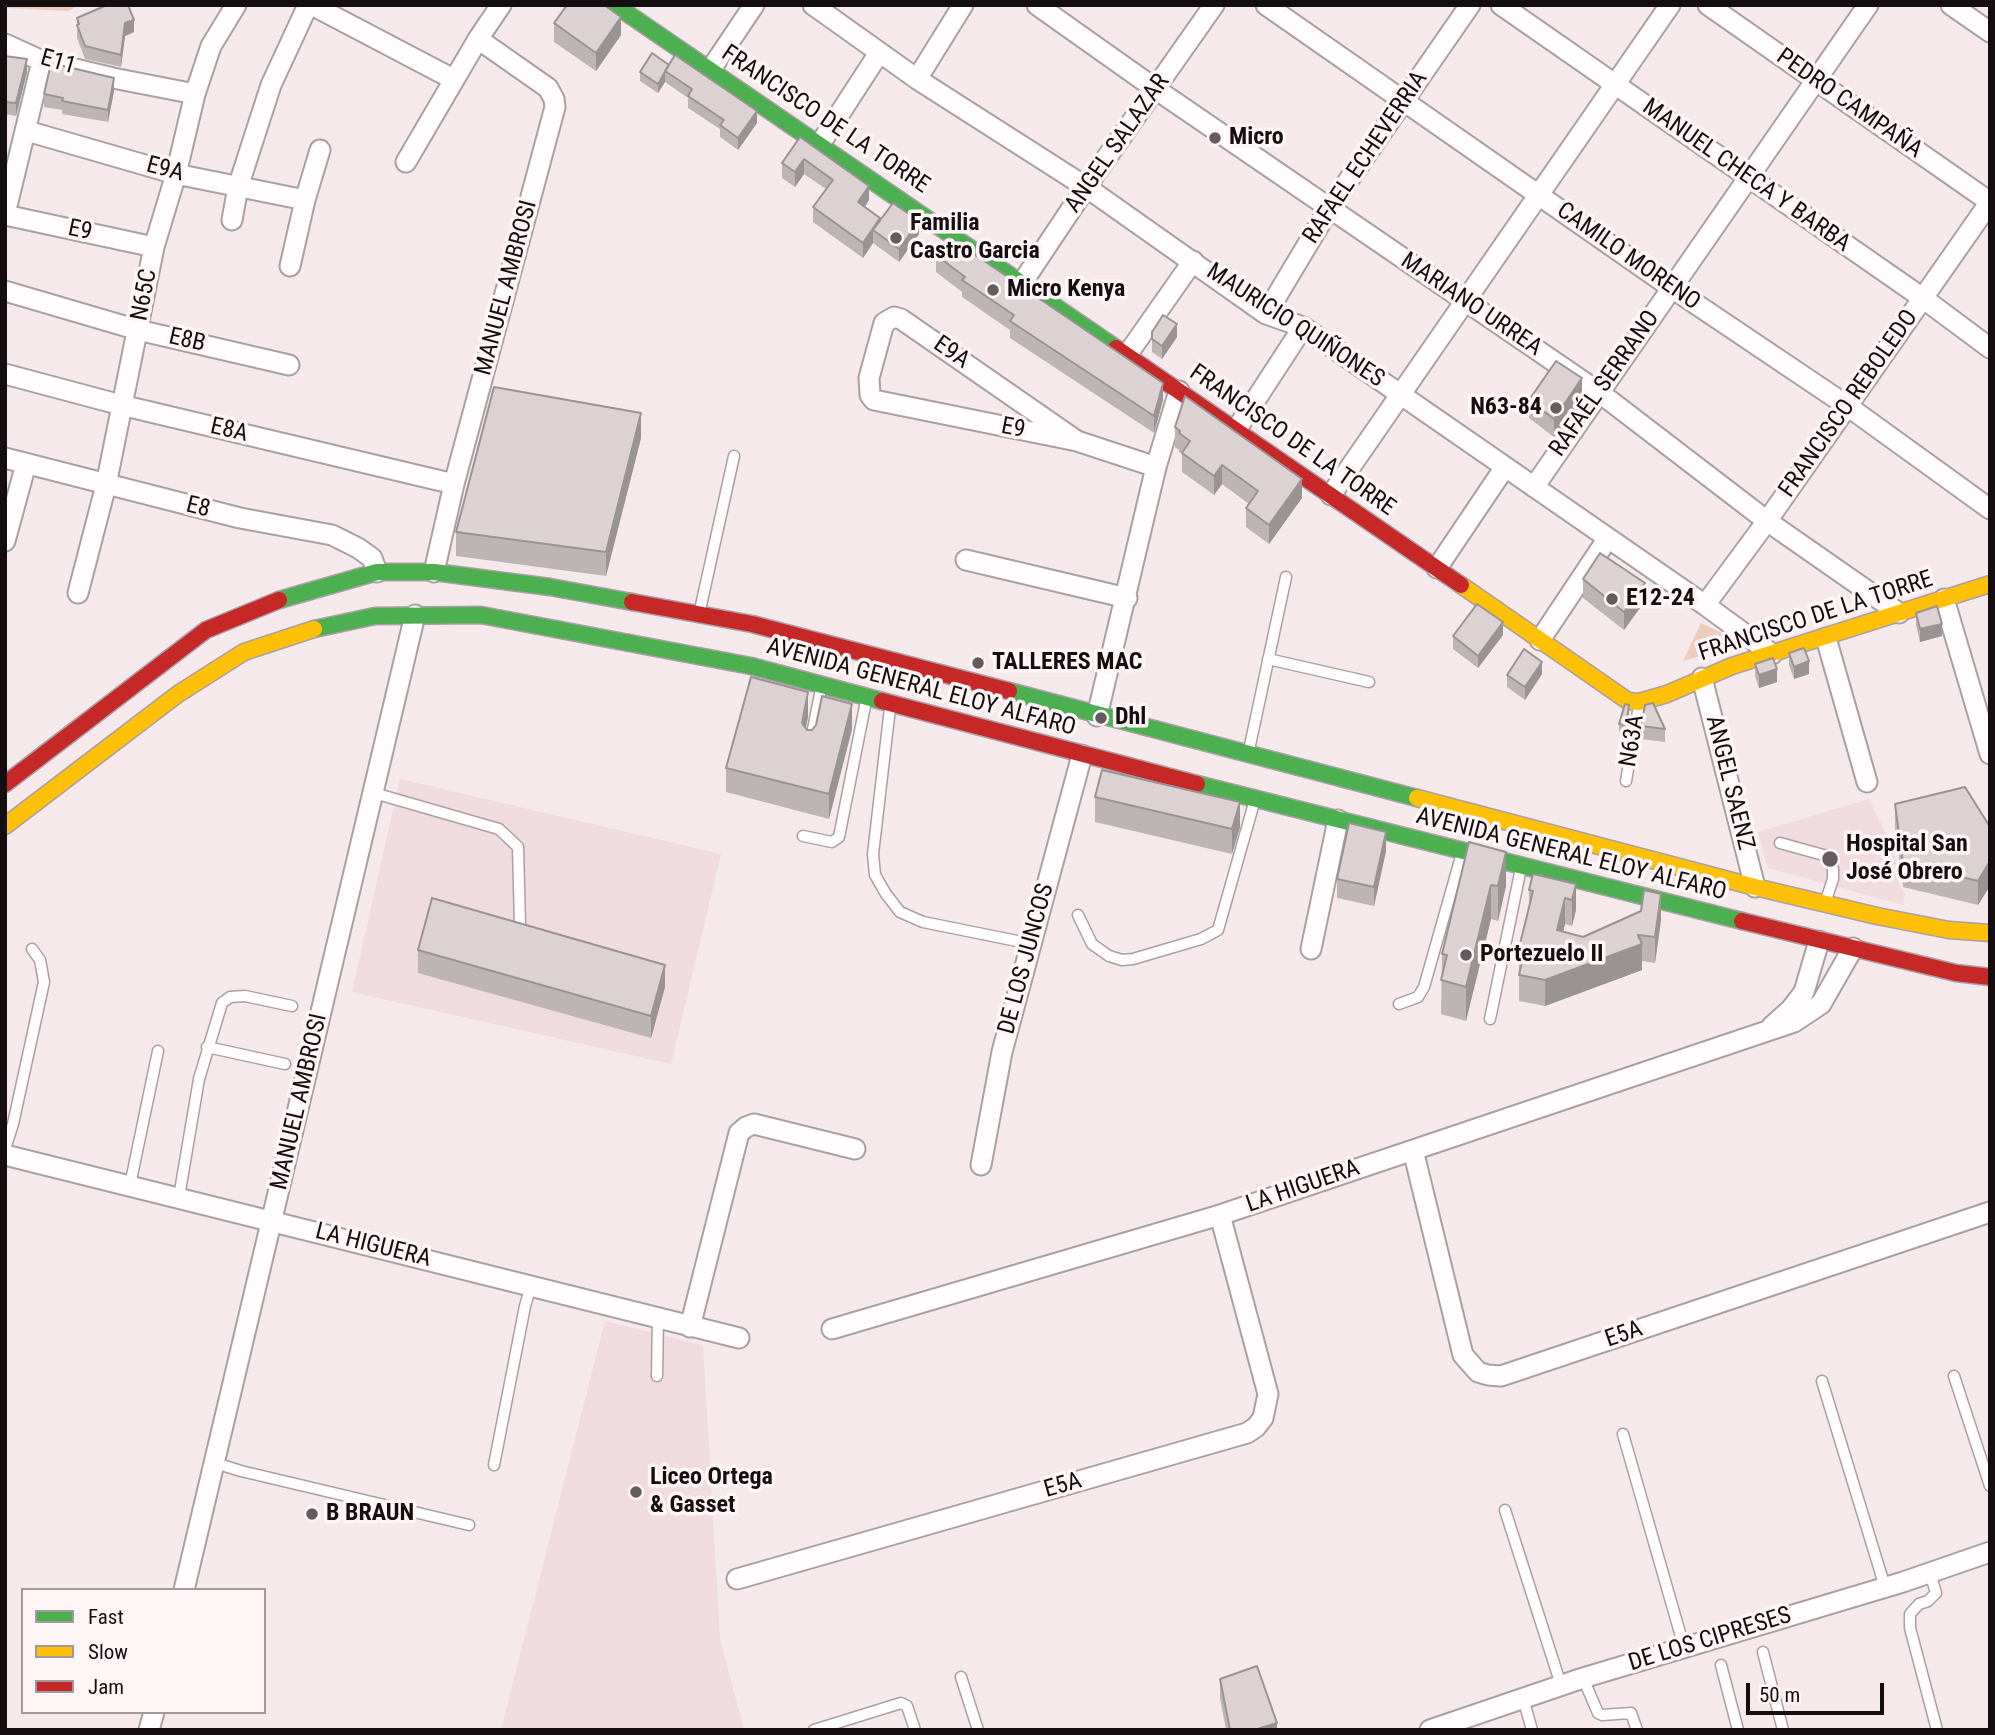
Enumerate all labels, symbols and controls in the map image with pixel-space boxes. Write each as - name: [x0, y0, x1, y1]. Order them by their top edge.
- street label: FRANCISCO DE LA TORRE: [716, 40, 934, 200]
- street label: PEDRO CAMPAÑA: [1770, 43, 1928, 165]
- street label: E11: [37, 44, 79, 82]
- street label: RAFAEL ECHEVERRIA: [1298, 66, 1434, 250]
- street label: ANGEL SALAZAR: [1060, 69, 1176, 219]
- street label: MANUEL CHECA Y BARBA: [1636, 93, 1856, 259]
- place label: Micro: [1229, 124, 1284, 152]
- marker: Micro: [1207, 130, 1223, 146]
- street label: E9A: [143, 151, 187, 189]
- street label: MANUEL AMBROSI: [470, 197, 544, 379]
- street label: CAMILO MORENO: [1551, 197, 1705, 317]
- place label: Familia Castro Garcia: [910, 210, 1040, 266]
- street label: E9: [65, 214, 95, 248]
- marker: Familia Castro Garcia: [888, 230, 904, 246]
- street label: MARIANO URREA: [1395, 247, 1547, 363]
- street label: MAURICIO QUIÑONES: [1201, 258, 1389, 394]
- street label: N65C: [126, 267, 164, 323]
- place label: Micro Kenya: [1007, 276, 1125, 304]
- marker: Micro Kenya: [985, 282, 1001, 298]
- street label: RAFAÉL SERRANO: [1544, 305, 1666, 463]
- street label: FRANCISCO REBOLEDO: [1773, 305, 1925, 503]
- street label: E8B: [166, 323, 208, 359]
- street label: E9A: [927, 330, 975, 376]
- street label: FRANCISCO DE LA TORRE: [1184, 359, 1400, 523]
- place label: N63-84: [1470, 394, 1542, 422]
- marker: N63-84: [1548, 400, 1564, 416]
- street label: E8A: [207, 413, 251, 449]
- street label: E9: [999, 413, 1027, 445]
- street label: E8: [183, 491, 213, 525]
- street label: FRANCISCO DE LA TORRE: [1695, 565, 1937, 669]
- place label: E12-24: [1626, 585, 1695, 613]
- marker: E12-24: [1604, 591, 1620, 607]
- street label: AVENIDA GENERAL ELOY ALFARO: [763, 633, 1079, 743]
- place label: TALLERES MAC: [992, 649, 1142, 677]
- marker: TALLERES MAC: [970, 655, 986, 671]
- place label: Dhl: [1115, 704, 1146, 732]
- marker: Dhl: [1093, 710, 1109, 726]
- street label: N63A: [1615, 713, 1651, 769]
- street label: ANGEL SAENZ: [1698, 713, 1760, 853]
- street label: AVENIDA GENERAL ELOY ALFARO: [1413, 802, 1729, 908]
- place label: Hospital San José Obrero: [1846, 831, 1968, 887]
- marker: Hospital San José Obrero: [1820, 849, 1840, 869]
- street label: DE LOS JUNCOS: [993, 881, 1061, 1037]
- place label: Portezuelo II: [1480, 941, 1603, 969]
- marker: Portezuelo II: [1458, 947, 1474, 963]
- street label: MANUEL AMBROSI: [266, 1011, 334, 1193]
- street label: LA HIGUERA: [1243, 1154, 1363, 1220]
- street label: LA HIGUERA: [312, 1218, 434, 1274]
- street label: E5A: [1602, 1315, 1646, 1355]
- place label: Liceo Ortega & Gasset: [650, 1464, 773, 1520]
- street label: E5A: [1041, 1467, 1085, 1505]
- marker: Liceo Ortega & Gasset: [628, 1484, 644, 1500]
- place label: B BRAUN: [326, 1500, 414, 1528]
- marker: B BRAUN: [304, 1506, 320, 1522]
- legend: [21, 1588, 266, 1714]
- street label: DE LOS CIPRESES: [1625, 1602, 1795, 1678]
- text: Fast: [88, 1605, 124, 1629]
- text: Slow: [88, 1640, 128, 1664]
- scale bar: [1750, 1668, 1888, 1712]
- text: Jam: [88, 1675, 124, 1699]
- text: 50 m: [1759, 1683, 1800, 1707]

